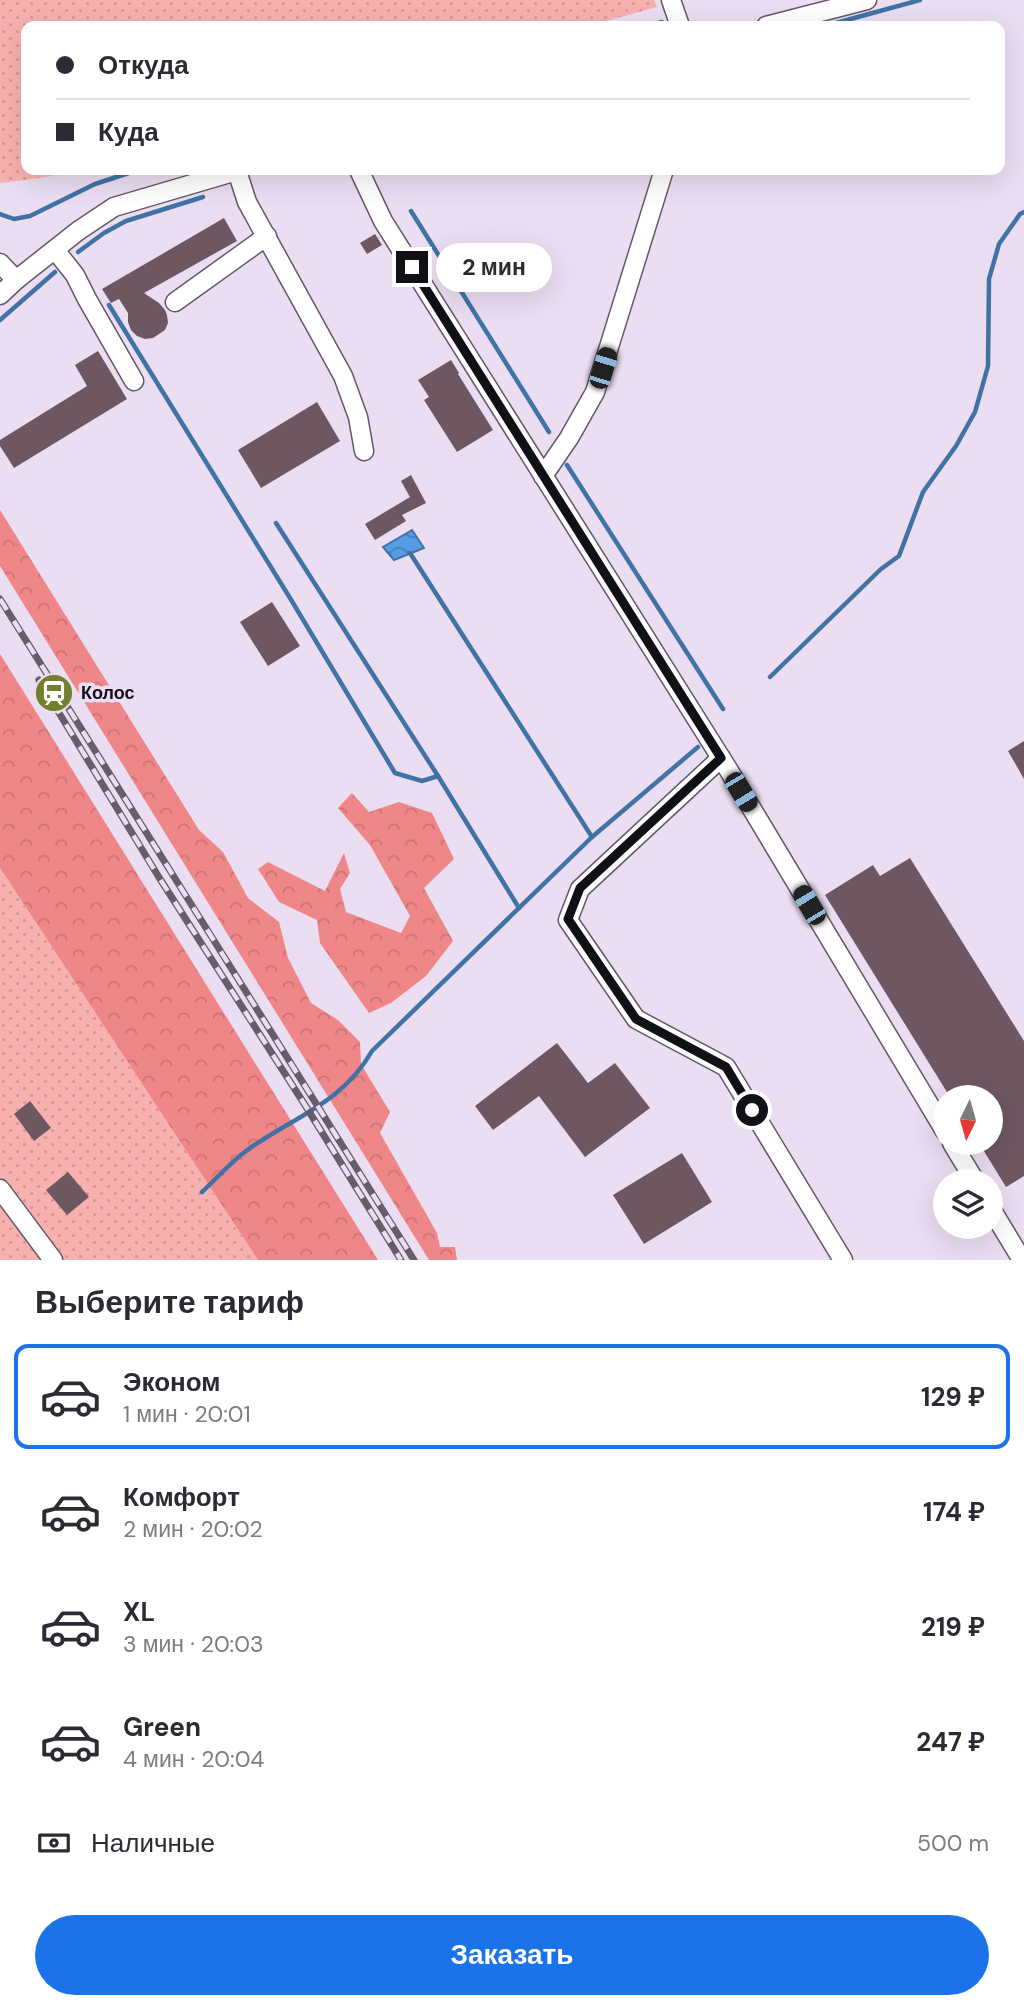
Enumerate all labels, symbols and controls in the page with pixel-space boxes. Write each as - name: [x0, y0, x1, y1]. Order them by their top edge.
- text: Откуда: [98, 48, 189, 82]
- text: Куда: [98, 115, 159, 149]
- callout: 2 мин: [436, 243, 552, 292]
- route end: [396, 251, 428, 283]
- text: 2 мин: [462, 252, 526, 282]
- car: [587, 345, 620, 391]
- station icon: Колос: [33, 672, 75, 714]
- place label: Колос: [81, 681, 135, 705]
- car: [722, 769, 761, 815]
- car: [790, 882, 829, 928]
- north arrow: [933, 1085, 1003, 1155]
- map controls: [933, 1085, 1003, 1239]
- route start: [736, 1094, 768, 1126]
- button: layers: [933, 1169, 1003, 1239]
- text: Выберите тариф: [35, 1281, 304, 1323]
- icon: car: [39, 1365, 102, 1428]
- text: Эконом: [123, 1365, 221, 1399]
- text: 129 ₽: [921, 1380, 985, 1414]
- text: 1 мин · 20:01: [123, 1399, 251, 1429]
- icon: car: [39, 1480, 102, 1543]
- text: Комфорт: [123, 1480, 240, 1514]
- text: 174 ₽: [923, 1495, 985, 1529]
- text: 2 мин · 20:02: [123, 1514, 263, 1544]
- icon: car: [39, 1595, 102, 1658]
- text: XL: [123, 1595, 155, 1629]
- text: 219 ₽: [921, 1610, 985, 1644]
- text: 3 мин · 20:03: [123, 1629, 264, 1659]
- icon: car: [39, 1710, 102, 1773]
- text: Green: [123, 1710, 201, 1744]
- text: 247 ₽: [916, 1725, 985, 1759]
- text: 4 мин · 20:04: [123, 1744, 264, 1774]
- icon: cash: [35, 1824, 73, 1862]
- text: Наличные: [91, 1826, 215, 1860]
- text: 500 m: [917, 1828, 989, 1858]
- button: Заказать: [35, 1915, 989, 1995]

